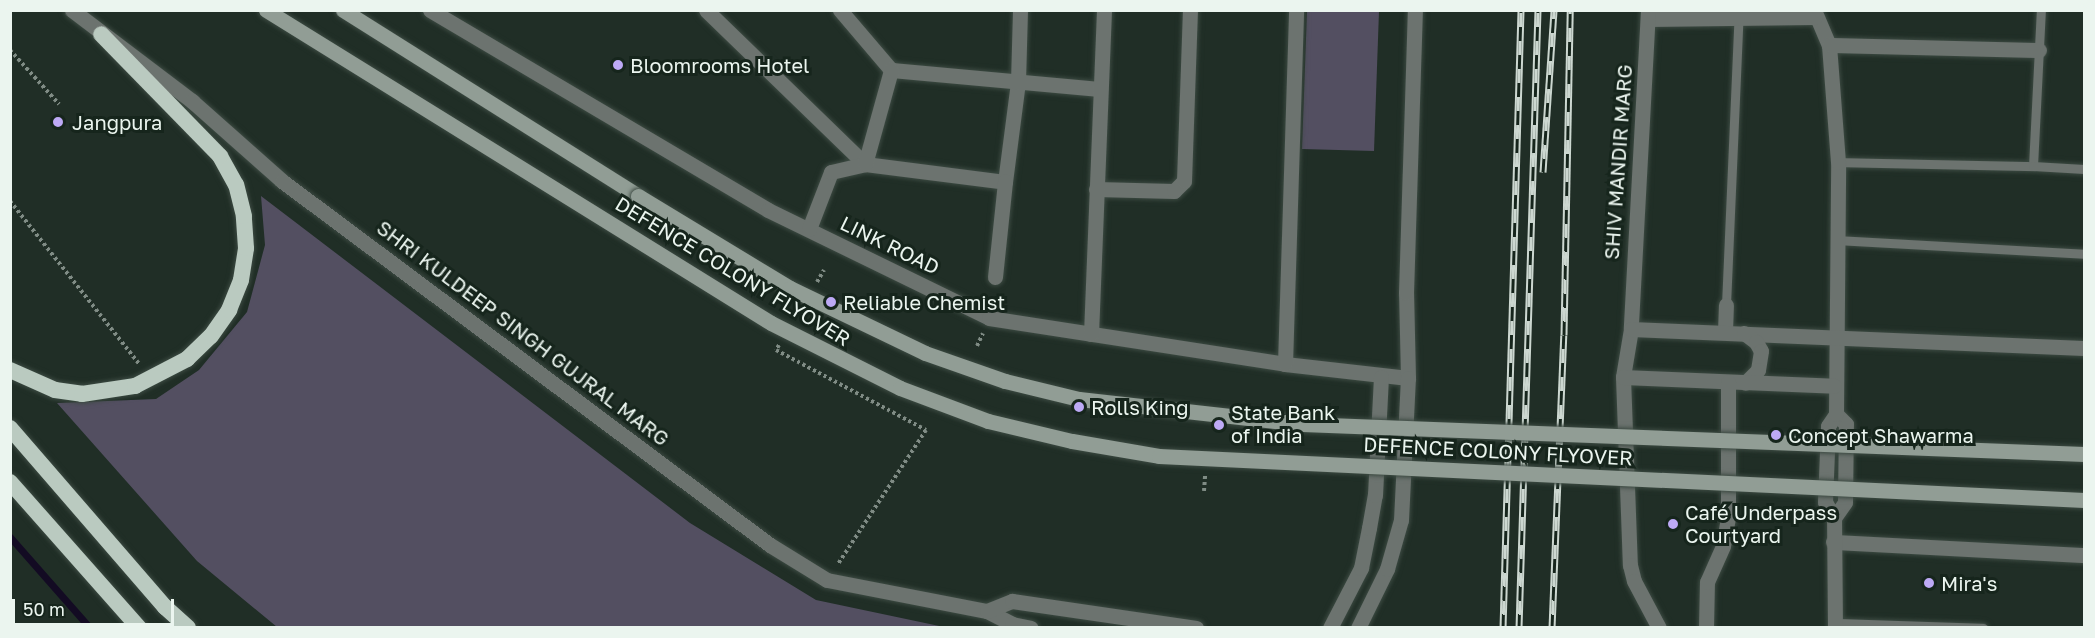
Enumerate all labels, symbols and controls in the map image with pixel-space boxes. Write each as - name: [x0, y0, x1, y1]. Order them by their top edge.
- place label: Bloomrooms Hotel: [630, 53, 809, 77]
- marker: Bloomrooms Hotel: [611, 58, 625, 72]
- street label: SHIV MANDIR MARG: [1599, 64, 1637, 260]
- place label: Jangpura: [72, 110, 162, 134]
- marker: Jangpura: [49, 113, 67, 131]
- street label: DEFENCE COLONY FLYOVER: [611, 191, 855, 351]
- street label: LINK ROAD: [837, 211, 943, 279]
- street label: SHRI KULDEEP SINGH GUJRAL MARG: [372, 215, 674, 451]
- place label: Reliable Chemist: [843, 290, 1005, 314]
- marker: Reliable Chemist: [824, 295, 838, 309]
- place label: Rolls King: [1091, 395, 1189, 419]
- marker: Rolls King: [1072, 400, 1086, 414]
- place label: State Bank of India: [1231, 401, 1335, 448]
- marker: State Bank of India: [1212, 418, 1226, 432]
- place label: Concept Shawarma: [1788, 423, 1974, 447]
- marker: Concept Shawarma: [1769, 428, 1783, 442]
- street label: DEFENCE COLONY FLYOVER: [1363, 432, 1633, 470]
- place label: Café Underpass Courtyard: [1685, 500, 1837, 547]
- marker: Café Underpass Courtyard: [1666, 517, 1680, 531]
- place label: Mira's: [1941, 571, 1997, 595]
- marker: Mira's: [1922, 576, 1936, 590]
- scale bar: [15, 587, 177, 625]
- text: 50 m: [23, 598, 65, 620]

